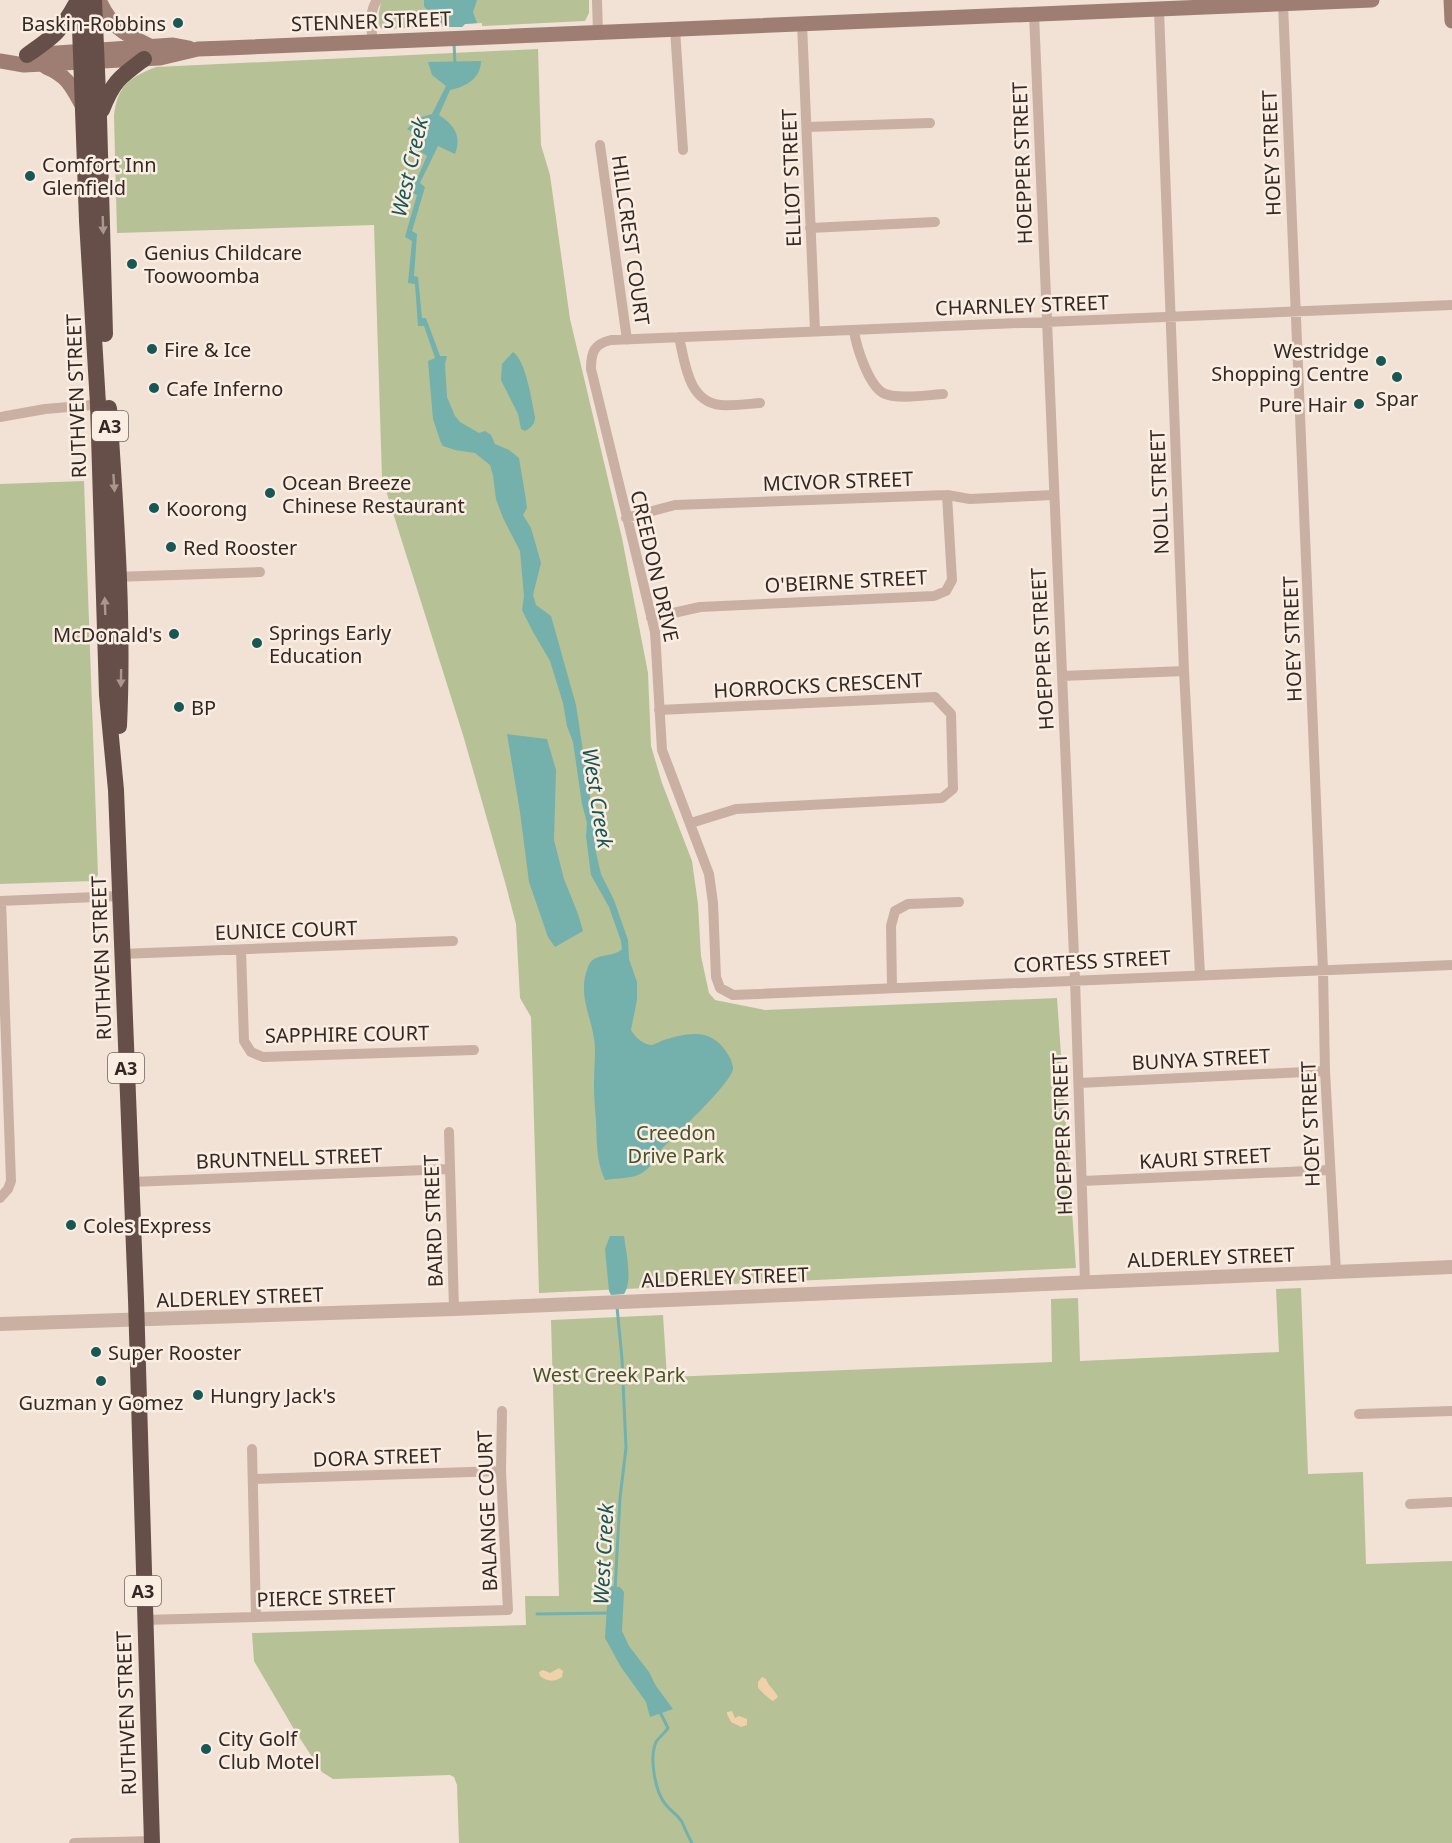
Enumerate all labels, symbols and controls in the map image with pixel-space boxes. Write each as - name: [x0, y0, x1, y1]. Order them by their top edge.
- street label: STENNER STREET: [290, 5, 452, 37]
- place label: Baskin-Robbins: [21, 10, 166, 37]
- marker: Baskin-Robbins: [171, 16, 185, 30]
- street label: HOEPPER STREET: [1006, 81, 1038, 245]
- street label: HOEY STREET: [1255, 90, 1287, 216]
- street label: ELLIOT STREET: [775, 109, 807, 247]
- water label: West Creek: [384, 113, 434, 219]
- place label: Comfort Inn Glenfield: [42, 151, 157, 201]
- street label: HILLCREST COURT: [606, 153, 656, 327]
- marker: Comfort Inn Glenfield: [23, 169, 37, 183]
- one-way arrow: [98, 216, 107, 235]
- place label: Genius Childcare Toowoomba: [144, 239, 302, 289]
- marker: Genius Childcare Toowoomba: [125, 257, 139, 271]
- street label: CHARNLEY STREET: [935, 288, 1109, 322]
- street label: RUTHVEN STREET: [60, 313, 92, 479]
- place label: Fire & Ice: [164, 336, 251, 363]
- place label: Westridge Shopping Centre: [1211, 337, 1369, 387]
- marker: Fire & Ice: [145, 342, 159, 356]
- marker: Westridge Shopping Centre: [1374, 354, 1388, 368]
- marker: Spar: [1390, 370, 1404, 384]
- place label: Cafe Inferno: [166, 375, 283, 402]
- marker: Cafe Inferno: [147, 381, 161, 395]
- place label: Spar: [1376, 385, 1418, 412]
- place label: Pure Hair: [1259, 391, 1347, 418]
- marker: Pure Hair: [1352, 397, 1366, 411]
- road number: A3: [92, 411, 128, 441]
- street label: NOLL STREET: [1143, 429, 1175, 555]
- street label: MCIVOR STREET: [762, 465, 914, 497]
- place label: Ocean Breeze Chinese Restaurant: [282, 469, 465, 519]
- one-way arrow: [109, 474, 119, 493]
- marker: Ocean Breeze Chinese Restaurant: [263, 486, 277, 500]
- street label: CREEDON DRIVE: [624, 488, 686, 644]
- place label: Koorong: [166, 495, 247, 522]
- marker: Koorong: [147, 501, 161, 515]
- place label: Red Rooster: [183, 534, 297, 561]
- marker: Red Rooster: [164, 540, 178, 554]
- street label: O'BEIRNE STREET: [764, 563, 928, 599]
- street label: HOEPPER STREET: [1024, 567, 1060, 731]
- street label: HOEY STREET: [1276, 576, 1308, 702]
- one-way arrow: [100, 597, 109, 616]
- place label: Springs Early Education: [269, 619, 392, 669]
- place label: McDonald's: [53, 621, 162, 648]
- marker: McDonald's: [167, 627, 181, 641]
- marker: Springs Early Education: [250, 636, 264, 650]
- street label: HORROCKS CRESCENT: [713, 666, 923, 704]
- one-way arrow: [116, 668, 126, 687]
- place label: BP: [191, 694, 216, 721]
- marker: BP: [172, 700, 186, 714]
- water label: West Creek: [576, 746, 620, 852]
- street label: RUTHVEN STREET: [85, 875, 117, 1041]
- street label: EUNICE COURT: [214, 914, 358, 946]
- street label: CORTESS STREET: [1013, 943, 1171, 979]
- street label: SAPPHIRE COURT: [265, 1019, 429, 1049]
- street label: BUNYA STREET: [1131, 1042, 1271, 1076]
- street label: HOEPPER STREET: [1046, 1052, 1078, 1216]
- road number: A3: [108, 1053, 144, 1083]
- street label: HOEY STREET: [1294, 1061, 1326, 1187]
- park label: Creedon Drive Park: [628, 1119, 725, 1169]
- street label: BRUNTNELL STREET: [195, 1141, 383, 1175]
- street label: KAURI STREET: [1138, 1141, 1272, 1175]
- street label: BAIRD STREET: [417, 1154, 449, 1288]
- place label: Coles Express: [83, 1212, 211, 1239]
- marker: Coles Express: [64, 1218, 78, 1232]
- street label: ALDERLEY STREET: [1127, 1241, 1295, 1273]
- street label: ALDERLEY STREET: [641, 1261, 809, 1293]
- street label: ALDERLEY STREET: [156, 1281, 324, 1313]
- place label: Super Rooster: [108, 1339, 241, 1366]
- marker: Super Rooster: [89, 1345, 103, 1359]
- park label: West Creek Park: [533, 1361, 686, 1388]
- marker: Guzman y Gomez: [94, 1374, 108, 1388]
- place label: Hungry Jack's: [210, 1382, 336, 1409]
- marker: Hungry Jack's: [191, 1388, 205, 1402]
- place label: Guzman y Gomez: [18, 1389, 184, 1416]
- street label: BALANGE COURT: [471, 1430, 503, 1592]
- street label: DORA STREET: [312, 1441, 442, 1473]
- water label: West Creek: [586, 1501, 620, 1605]
- road number: A3: [125, 1576, 161, 1606]
- street label: PIERCE STREET: [256, 1581, 396, 1613]
- street label: RUTHVEN STREET: [110, 1630, 142, 1796]
- place label: City Golf Club Motel: [218, 1725, 320, 1775]
- marker: City Golf Club Motel: [199, 1742, 213, 1756]

